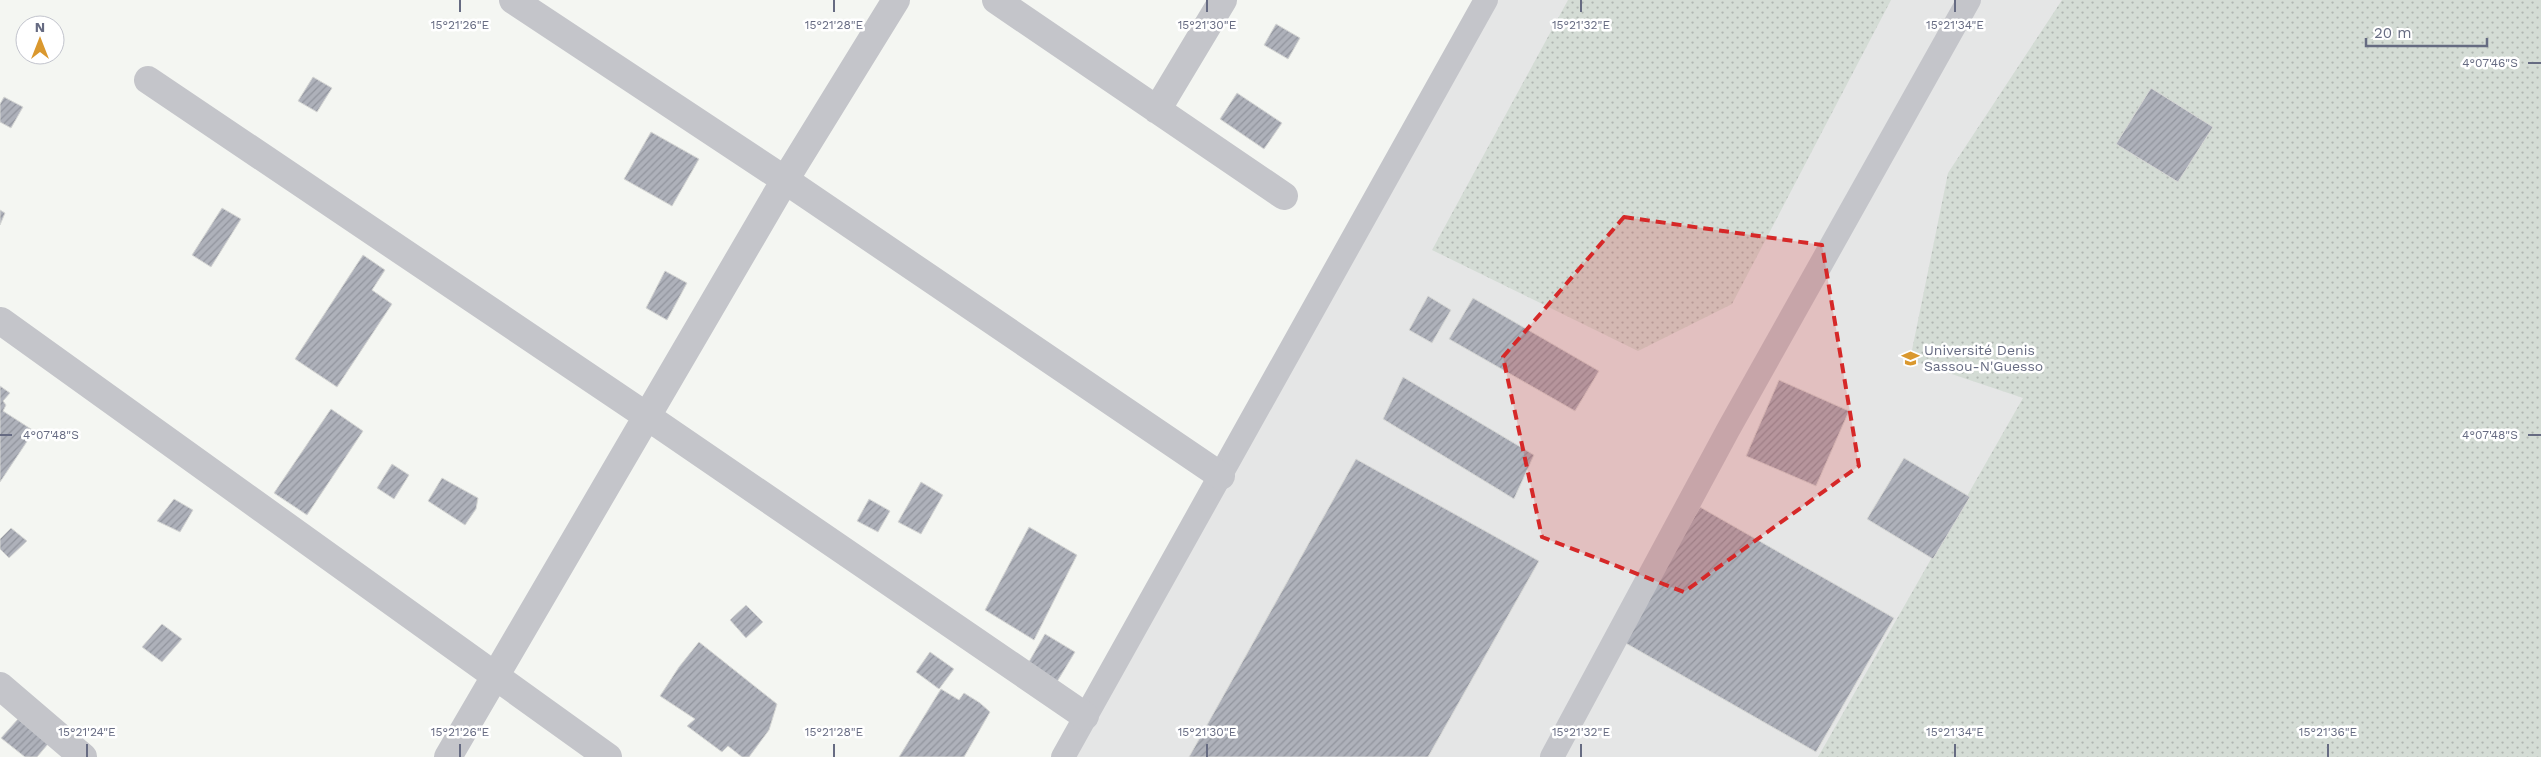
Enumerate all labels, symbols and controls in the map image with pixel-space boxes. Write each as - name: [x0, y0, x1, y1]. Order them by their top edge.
- north arrow: [15, 15, 65, 65]
- scale bar: [2366, 15, 2487, 47]
- text: 15°21'26"E: [431, 18, 490, 32]
- text: 15°21'28"E: [805, 18, 864, 32]
- text: 15°21'30"E: [1178, 18, 1237, 32]
- text: 15°21'32"E: [1552, 18, 1610, 32]
- text: 15°21'34"E: [1926, 18, 1984, 32]
- text: N: [35, 19, 45, 35]
- text: 20 m: [2374, 24, 2412, 42]
- text: 4°07'46"S: [2462, 56, 2518, 70]
- place label: Université Denis Sassou-N'Guesso: [1924, 342, 2043, 374]
- school or university icon: Université Denis Sassou-N'Guesso: [1900, 348, 1920, 368]
- text: 4°07'48"S: [23, 428, 79, 442]
- text: 4°07'48"S: [2462, 428, 2518, 442]
- text: 15°21'24"E: [58, 725, 116, 739]
- text: 15°21'26"E: [431, 725, 490, 739]
- text: 15°21'28"E: [805, 725, 864, 739]
- text: 15°21'30"E: [1178, 725, 1237, 739]
- text: 15°21'32"E: [1552, 725, 1610, 739]
- text: 15°21'34"E: [1926, 725, 1984, 739]
- text: 15°21'36"E: [2299, 725, 2358, 739]

